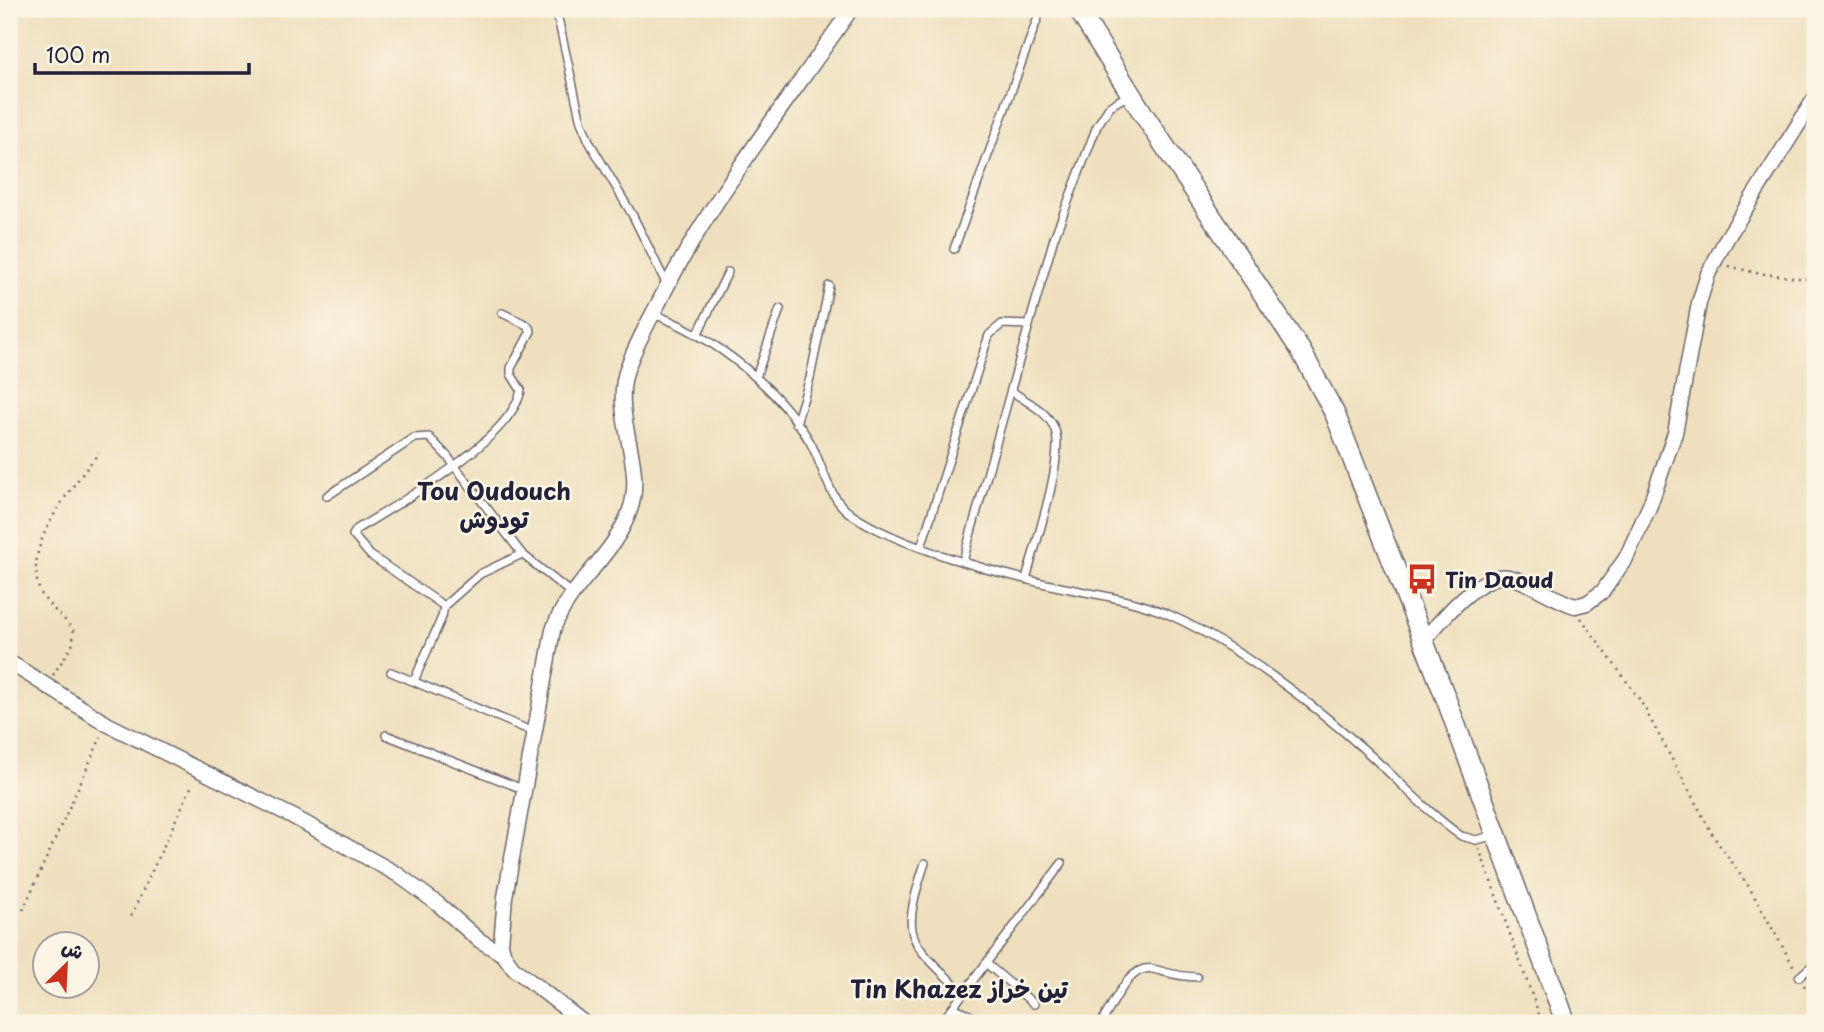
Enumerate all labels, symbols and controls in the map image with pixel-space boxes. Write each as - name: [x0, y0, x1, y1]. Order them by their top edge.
- scale bar: [35, 32, 248, 76]
- text: 100 m: [46, 38, 110, 70]
- district label: Tou Oudouch تودوش: [417, 472, 571, 536]
- bus stop icon: Tin Daoud: [1405, 562, 1439, 596]
- place label: Tin Daoud: [1445, 563, 1554, 595]
- north arrow: [32, 930, 102, 1000]
- text: ش: [58, 932, 89, 966]
- district label: Tin Khazez تين خراز: [850, 970, 1069, 1006]

